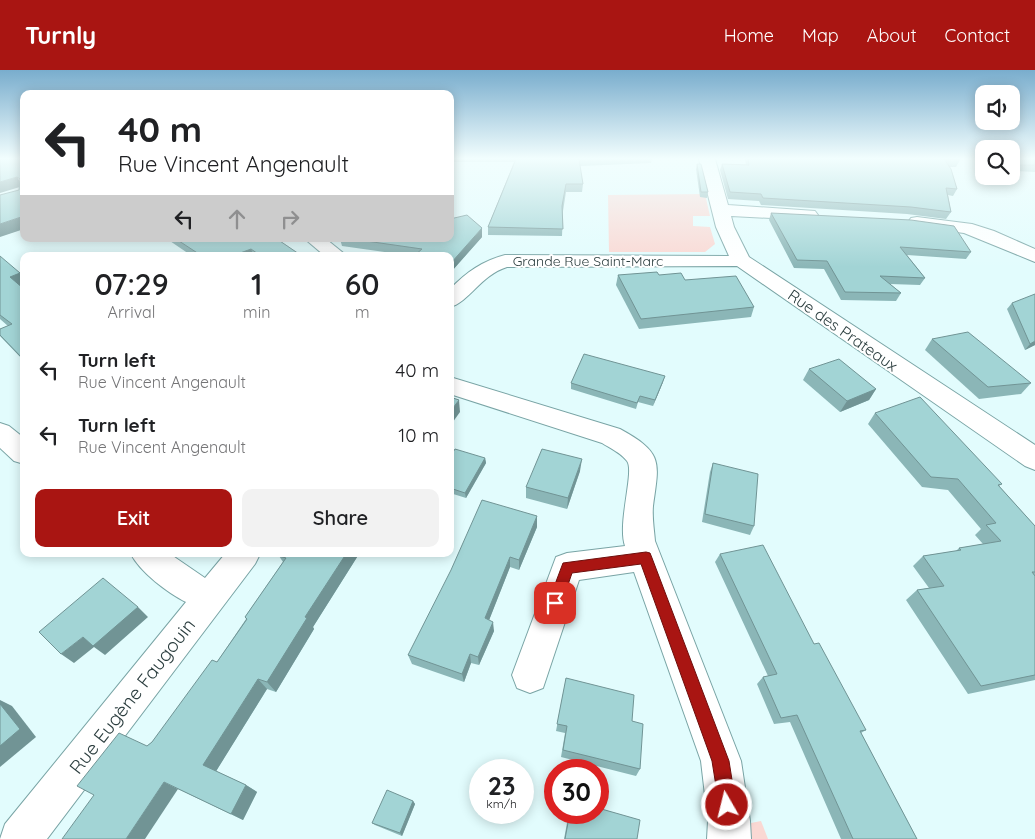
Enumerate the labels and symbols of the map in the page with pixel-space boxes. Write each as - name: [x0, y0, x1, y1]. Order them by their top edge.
- street label: Grande Rue Saint-Marc: [513, 252, 663, 270]
- street label: Rue des Prateaux: [784, 285, 902, 376]
- pin: [534, 582, 576, 624]
- street label: Rue Eugène Faugouin: [64, 613, 200, 779]
- speed limit sign: 30: [544, 759, 609, 824]
- position arrow: [700, 778, 752, 830]

